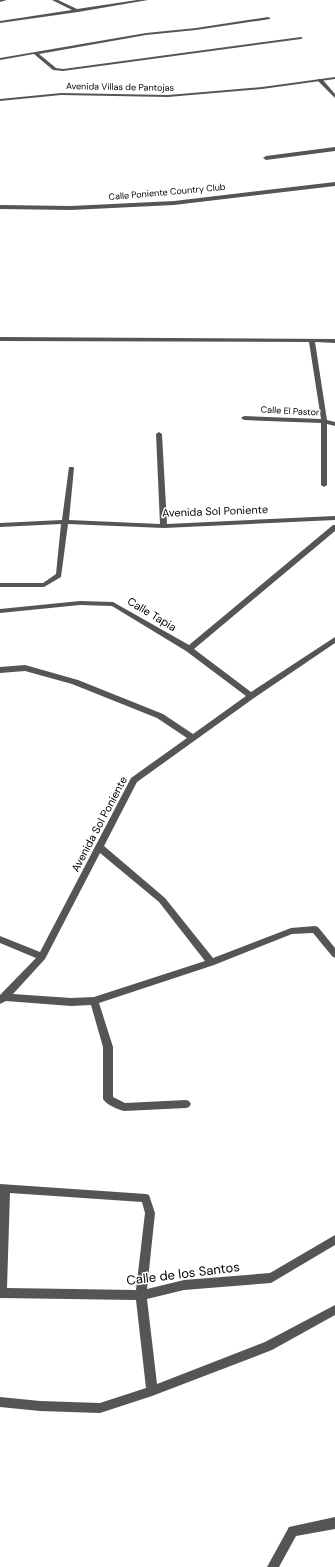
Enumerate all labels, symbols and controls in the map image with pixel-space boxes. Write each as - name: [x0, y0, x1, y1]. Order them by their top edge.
- street label: Avenida Villas de Pantojas: [66, 80, 175, 94]
- street label: Calle Poniente Country Club: [108, 181, 226, 203]
- street label: Calle El Pastor: [260, 403, 320, 419]
- street label: Avenida Sol Poniente: [162, 502, 268, 520]
- street label: Calle Tapia: [125, 594, 179, 634]
- street label: Avenida Sol Poniente: [68, 774, 130, 874]
- street label: Calle de los Santos: [126, 1258, 241, 1289]

